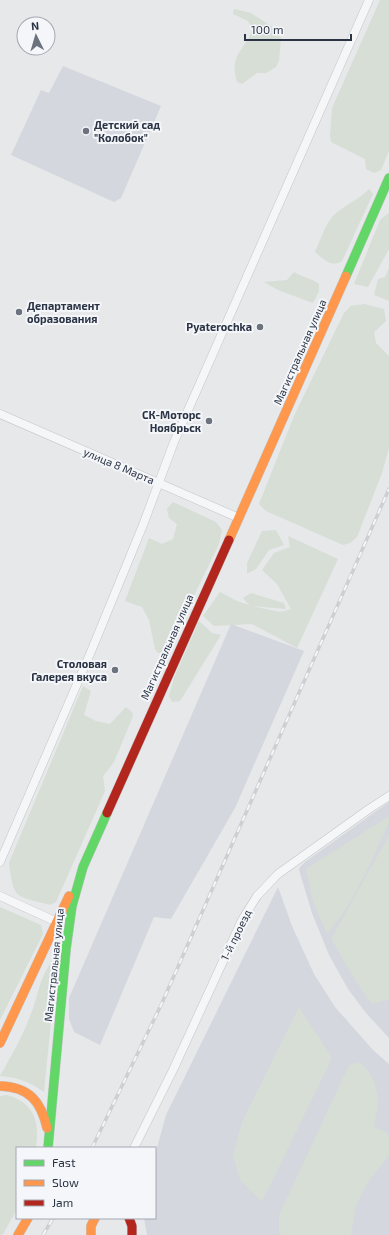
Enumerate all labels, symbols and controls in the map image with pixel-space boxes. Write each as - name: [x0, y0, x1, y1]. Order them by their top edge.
- north arrow: [16, 16, 56, 56]
- scale bar: [245, 16, 351, 42]
- text: N: [31, 19, 40, 32]
- text: 100 m: [251, 22, 283, 36]
- place label: Детский сад "Колобок": [94, 118, 160, 144]
- marker: Детский сад "Колобок": [81, 126, 91, 136]
- street label: Магистральная улица: [270, 297, 330, 407]
- place label: Департамент образования: [27, 299, 100, 325]
- marker: Департамент образования: [14, 307, 24, 317]
- place label: Pyaterochka: [186, 320, 252, 334]
- marker: Pyaterochka: [255, 322, 265, 332]
- place label: СК-Моторс Ноябрьск: [142, 408, 201, 434]
- marker: СК-Моторс Ноябрьск: [204, 416, 214, 426]
- street label: улица 8 Марта: [81, 445, 157, 487]
- street label: Магистральная улица: [137, 592, 197, 702]
- place label: Столовая Галерея вкуса: [31, 657, 107, 683]
- marker: Столовая Галерея вкуса: [110, 665, 120, 675]
- street label: 1-й проезд: [218, 907, 254, 962]
- street label: Магистральная улица: [41, 908, 67, 1022]
- legend: [16, 1147, 156, 1219]
- text: Fast: [52, 1155, 76, 1169]
- text: Slow: [52, 1175, 79, 1189]
- text: Jam: [52, 1195, 73, 1209]

